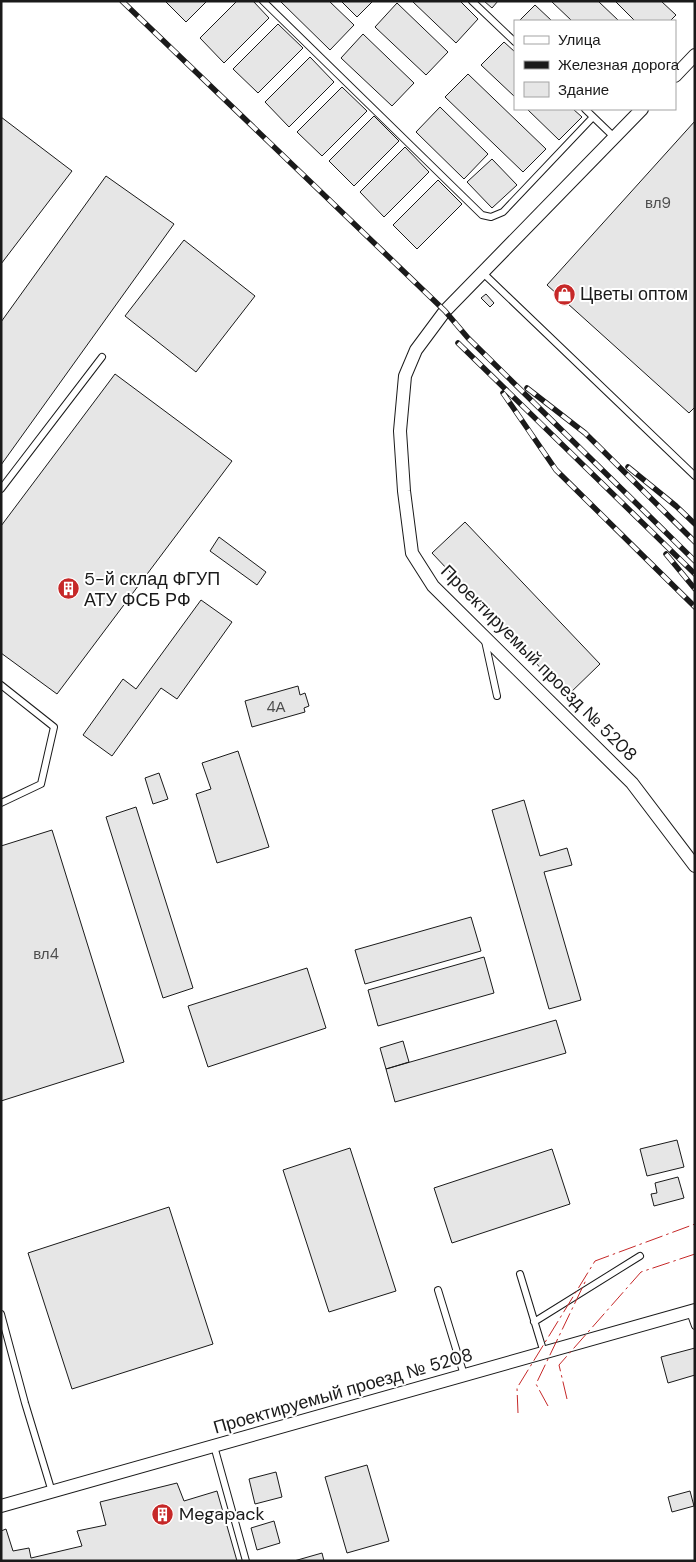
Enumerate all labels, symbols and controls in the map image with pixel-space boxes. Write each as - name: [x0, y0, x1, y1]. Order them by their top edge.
- legend: [514, 20, 676, 110]
- text: Улица: [558, 30, 601, 50]
- text: Железная дорога: [558, 55, 680, 75]
- text: Здание: [558, 80, 609, 100]
- house number: вл9: [645, 193, 671, 213]
- shop icon: Цветы оптом: [552, 282, 576, 306]
- place label: Цветы оптом: [580, 282, 688, 306]
- street label: Проектируемый проезд № 5208: [435, 559, 643, 767]
- place label: 5-й склад ФГУП АТУ ФСБ РФ: [84, 567, 220, 612]
- building icon: 5-й склад ФГУП АТУ ФСБ РФ: [56, 577, 80, 601]
- house number: 4А: [266, 697, 286, 717]
- house number: вл4: [33, 944, 59, 964]
- street label: Проектируемый проезд № 5208: [210, 1342, 476, 1440]
- building icon: Megapack: [151, 1502, 175, 1526]
- place label: Megapack: [179, 1502, 265, 1526]

